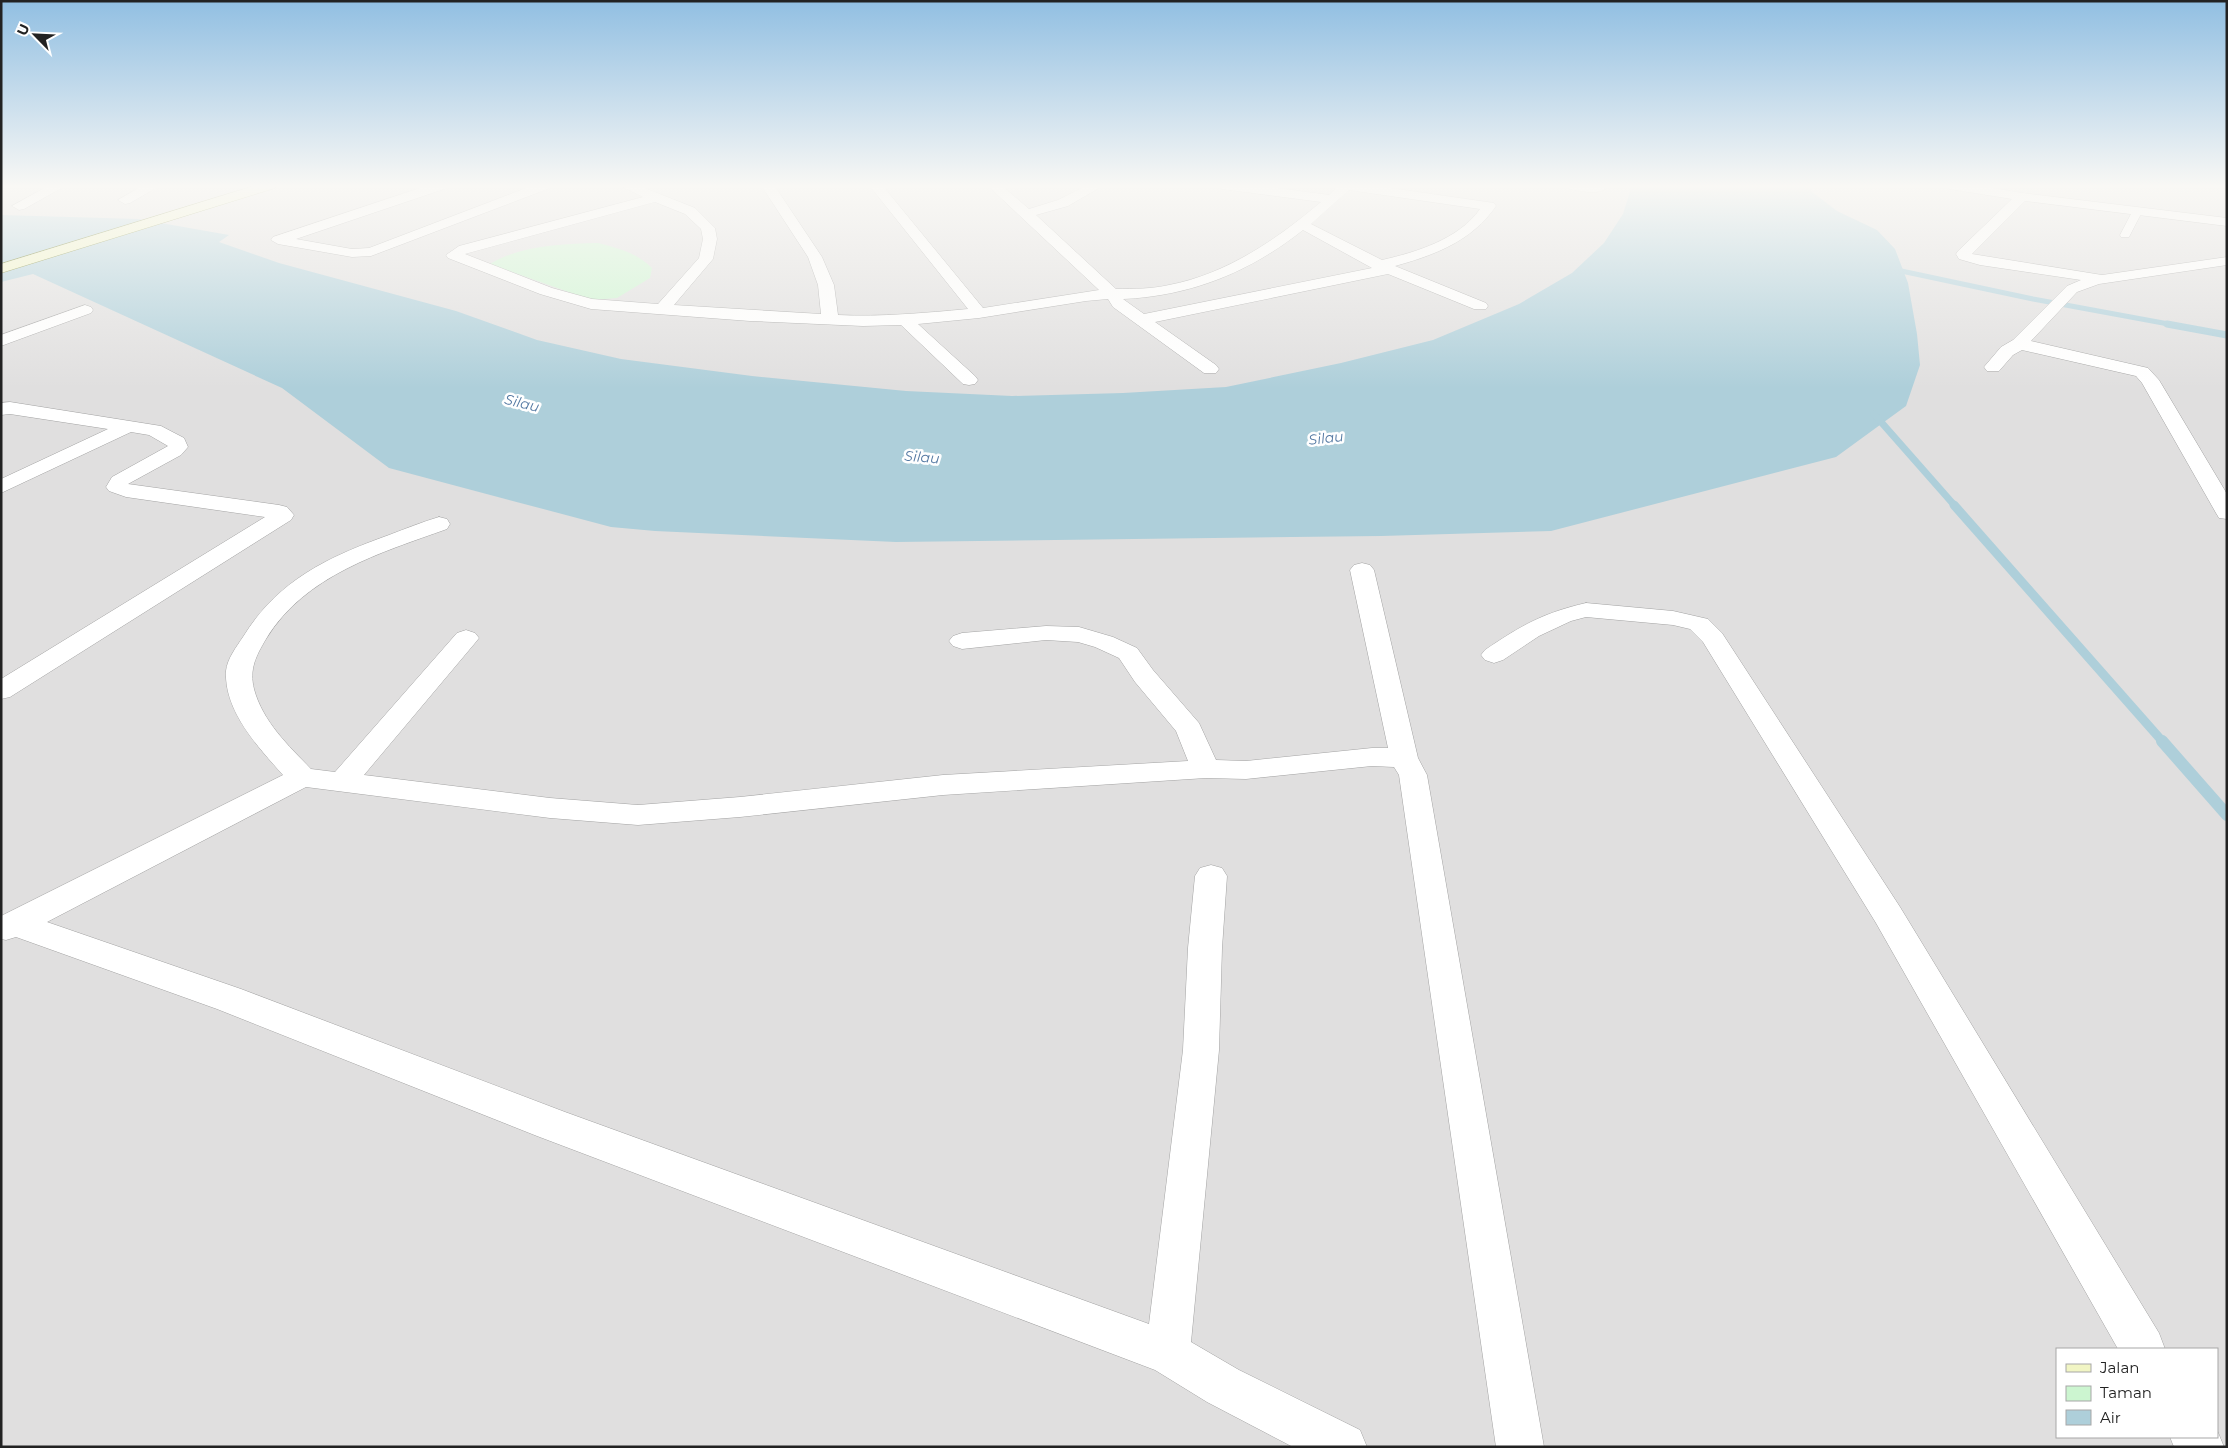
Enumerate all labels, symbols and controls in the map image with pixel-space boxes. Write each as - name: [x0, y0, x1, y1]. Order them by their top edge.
- north arrow: [10, 10, 60, 60]
- text: U: [13, 21, 34, 38]
- water label: Silau: [503, 390, 541, 416]
- water label: Silau: [1308, 427, 1344, 449]
- water label: Silau: [904, 447, 940, 467]
- legend: [2056, 1348, 2218, 1438]
- text: Jalan: [2099, 1358, 2139, 1377]
- text: Taman: [2100, 1383, 2152, 1402]
- text: Air: [2100, 1408, 2121, 1427]

